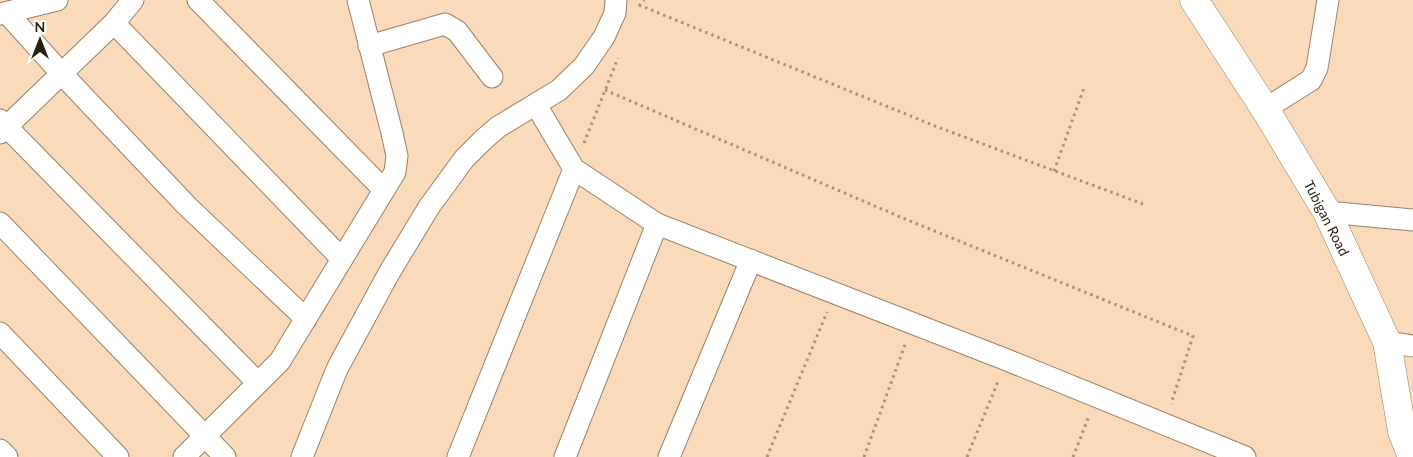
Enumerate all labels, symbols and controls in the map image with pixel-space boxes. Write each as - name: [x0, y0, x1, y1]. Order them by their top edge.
- north arrow: [15, 15, 65, 65]
- text: N: [35, 18, 45, 35]
- street label: Tubigan Road: [1301, 177, 1353, 259]

